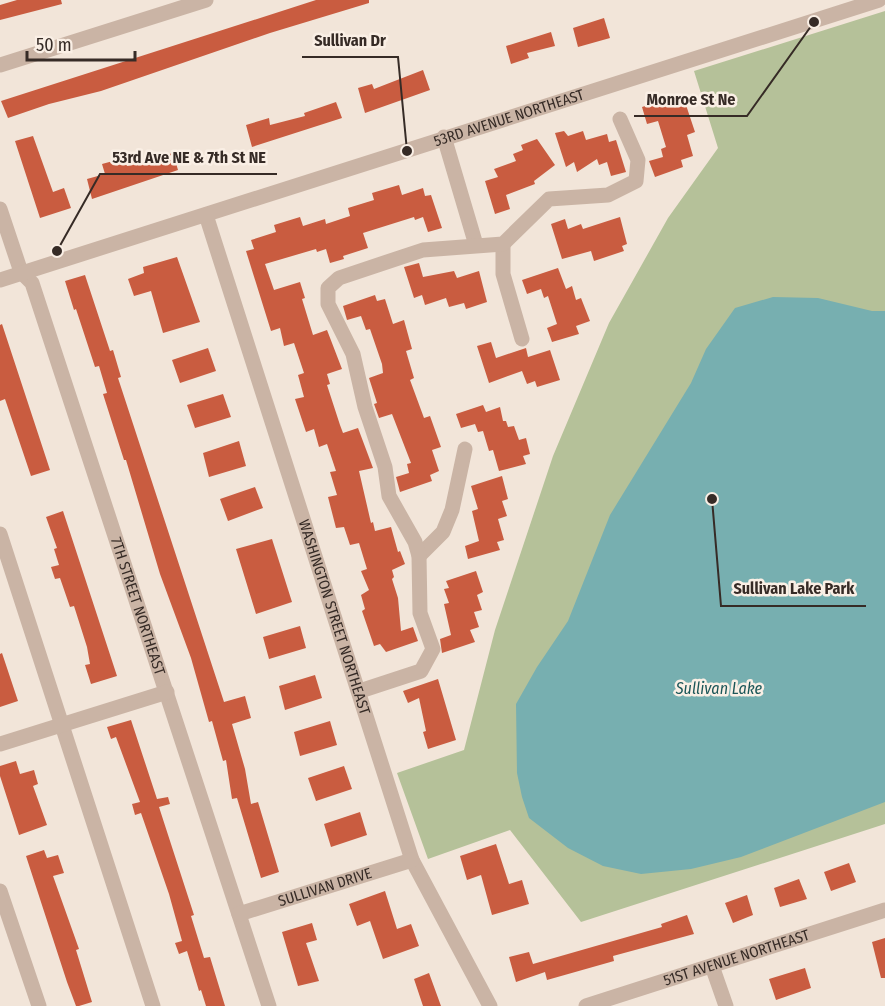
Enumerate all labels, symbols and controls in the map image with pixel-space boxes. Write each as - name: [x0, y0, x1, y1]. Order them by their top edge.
- callout: Sullivan Dr: [302, 23, 398, 57]
- scale bar: [27, 24, 135, 62]
- text: Sullivan Dr: [314, 31, 386, 50]
- text: 50 m: [36, 34, 72, 56]
- callout: Monroe St Ne: [634, 82, 747, 116]
- street label: 53RD AVENUE NORTHEAST: [432, 86, 586, 150]
- text: Monroe St Ne: [647, 90, 735, 109]
- callout: 53rd Ave NE & 7th St NE: [100, 140, 277, 174]
- text: 53rd Ave NE & 7th St NE: [112, 148, 266, 167]
- street label: WASHINGTON STREET NORTHEAST: [295, 517, 374, 717]
- street label: 7TH STREET NORTHEAST: [107, 535, 169, 677]
- callout: Sullivan Lake Park: [721, 572, 866, 606]
- text: Sullivan Lake Park: [734, 579, 855, 598]
- water label: Sullivan Lake: [675, 679, 763, 698]
- street label: SULLIVAN DRIVE: [276, 864, 374, 910]
- street label: 51ST AVENUE NORTHEAST: [661, 926, 812, 990]

